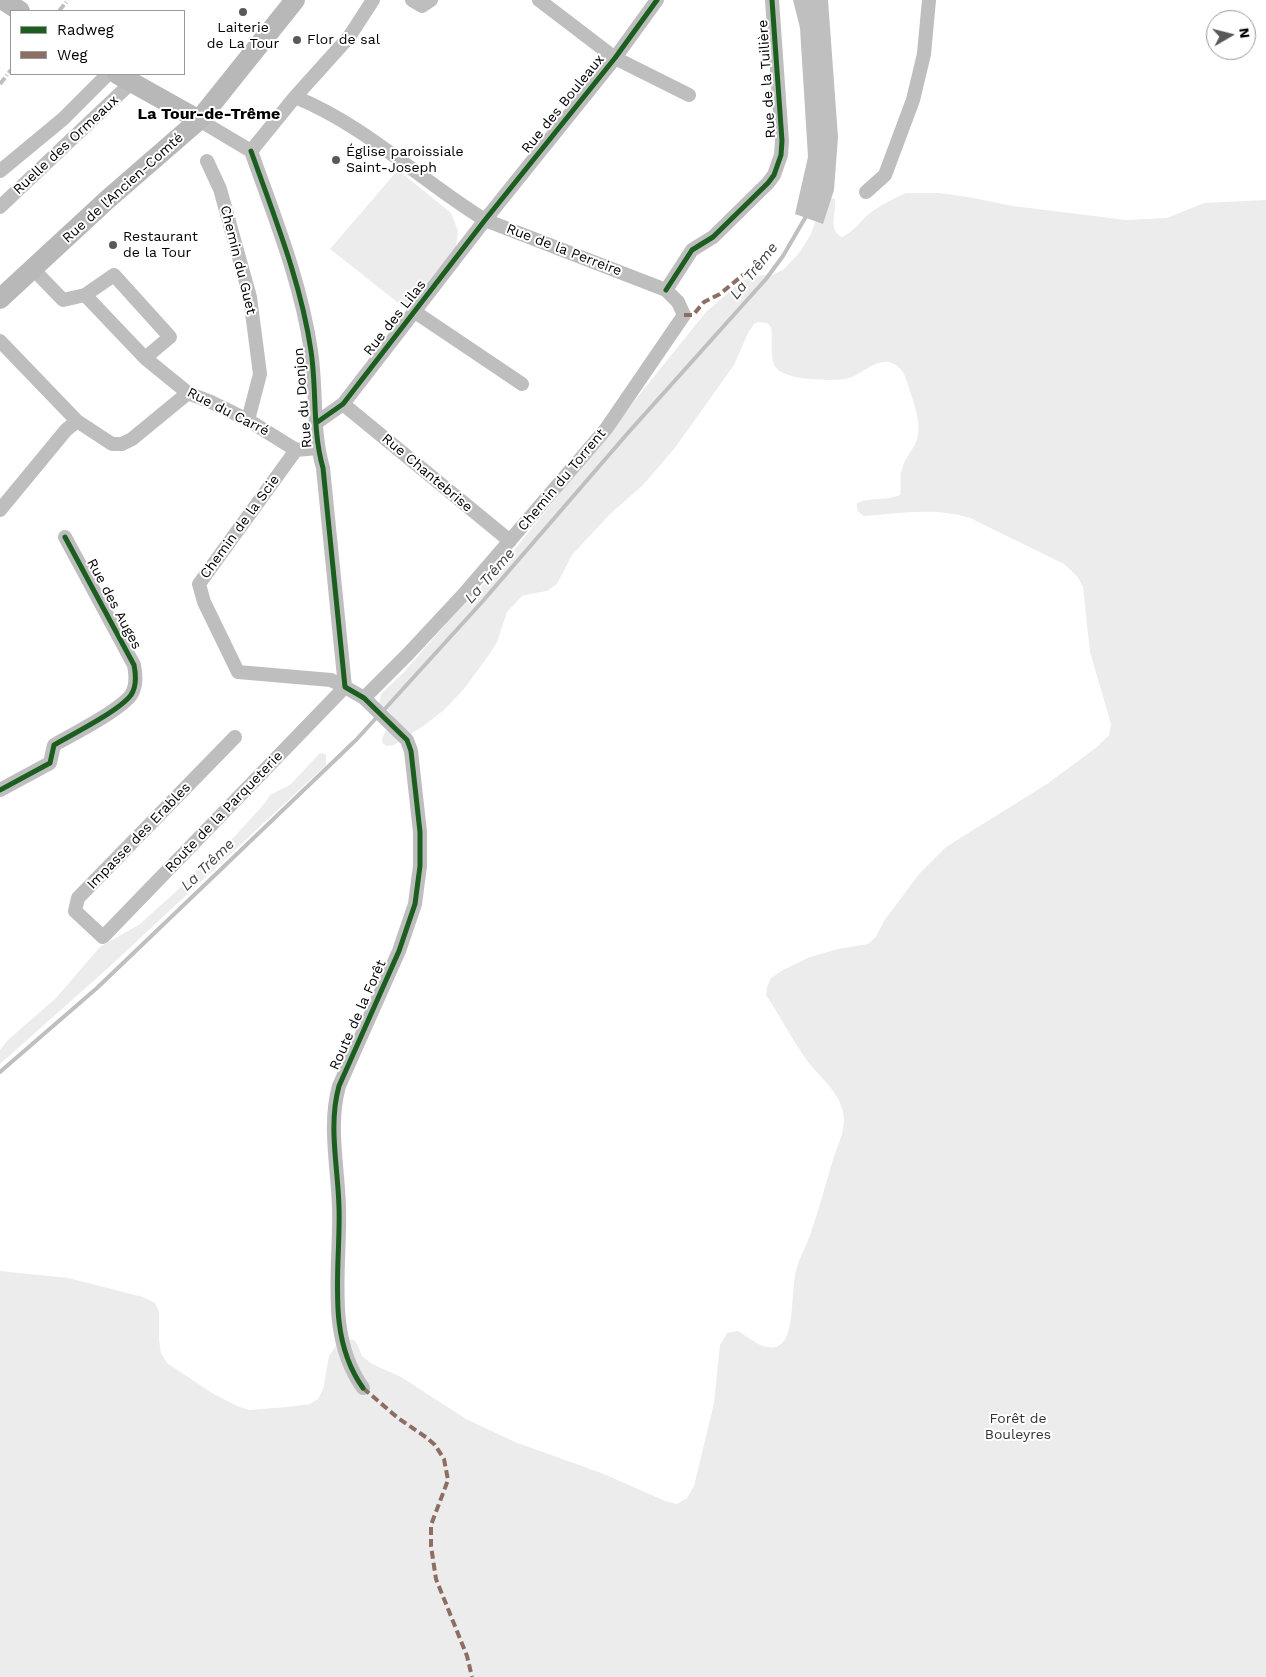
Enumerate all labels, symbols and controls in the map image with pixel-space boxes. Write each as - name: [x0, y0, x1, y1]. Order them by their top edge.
- marker: Laiterie de La Tour: [237, 6, 249, 18]
- legend: [10, 10, 185, 75]
- north arrow: [1206, 10, 1256, 60]
- street label: Rue de la Tuilière: [754, 19, 780, 139]
- place label: Laiterie de La Tour: [207, 20, 279, 52]
- text: Radweg: [57, 21, 114, 39]
- text: N: [1236, 27, 1254, 39]
- place label: Flor de sal: [307, 32, 380, 48]
- marker: Flor de sal: [291, 34, 303, 46]
- text: Weg: [57, 46, 88, 64]
- street label: Rue des Bouleaux: [518, 51, 608, 157]
- street label: Ruelle des Ormeaux: [10, 92, 122, 198]
- district label: La Tour-de-Trême: [138, 104, 280, 124]
- street label: Rue de l'Ancien-Comté: [59, 129, 187, 247]
- place label: Église paroissiale Saint-Joseph: [346, 144, 464, 176]
- marker: Église paroissiale Saint-Joseph: [330, 154, 342, 166]
- street label: Chemin du Guet: [216, 204, 260, 316]
- street label: Rue de la Perreire: [504, 220, 624, 280]
- place label: Restaurant de la Tour: [123, 229, 198, 262]
- marker: Restaurant de la Tour: [107, 239, 119, 251]
- water label: La Trême: [726, 239, 782, 303]
- street label: Rue des Lilas: [360, 277, 430, 359]
- street label: Rue du Donjon: [290, 347, 316, 449]
- street label: Rue du Carré: [184, 384, 272, 440]
- street label: Chemin du Torrent: [514, 426, 610, 534]
- street label: Rue Chantebrise: [378, 430, 476, 516]
- street label: Chemin de la Scie: [197, 472, 283, 582]
- water label: La Trême: [461, 545, 519, 607]
- street label: Rue des Auges: [83, 556, 145, 652]
- street label: Route de la Parqueterie: [162, 748, 286, 876]
- street label: Impasse des Erables: [84, 779, 194, 893]
- water label: La Trême: [178, 835, 238, 895]
- street label: Route de la Forêt: [326, 957, 390, 1073]
- park label: Forêt de Bouleyres: [985, 1411, 1051, 1444]

